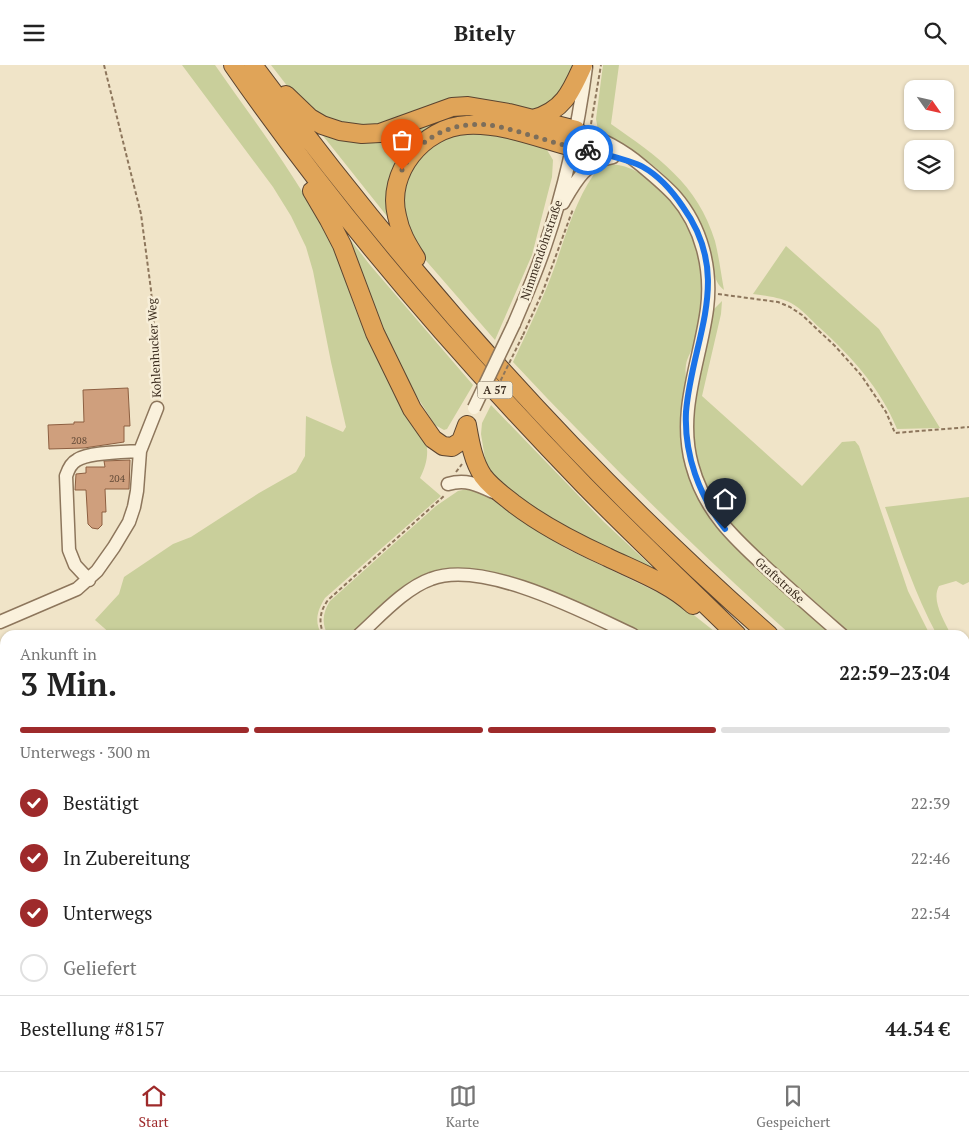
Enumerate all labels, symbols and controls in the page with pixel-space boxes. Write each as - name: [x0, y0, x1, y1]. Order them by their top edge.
- text: Bitely: [454, 18, 515, 47]
- icon: menu: [20, 19, 48, 47]
- icon: search: [921, 19, 949, 47]
- north arrow: [904, 80, 954, 130]
- map controls: [904, 80, 954, 190]
- pin: [381, 119, 423, 170]
- courier: [563, 125, 613, 175]
- icon: bag: [388, 126, 416, 154]
- icon: bike: [574, 136, 602, 164]
- button: layers: [904, 140, 954, 190]
- street label: Nimmendohrstraße: [517, 198, 565, 302]
- street label: Kohlenhucker Weg: [144, 297, 164, 398]
- road number: A 57: [478, 381, 512, 399]
- house number: 208: [71, 434, 87, 447]
- house number: 204: [109, 472, 126, 485]
- pin: [704, 478, 746, 529]
- icon: home: [711, 485, 739, 513]
- street label: Graftstraße: [752, 554, 808, 606]
- text: Ankunft in: [20, 643, 97, 665]
- text: 22:59–23:04: [839, 660, 950, 685]
- text: 3 Min.: [20, 663, 117, 705]
- text: Unterwegs · 300 m: [20, 741, 150, 763]
- icon: check: [20, 789, 48, 817]
- text: Bestätigt: [63, 790, 139, 815]
- text: 22:39: [911, 792, 950, 814]
- icon: check: [20, 844, 48, 872]
- text: In Zubereitung: [63, 845, 190, 870]
- text: 22:46: [911, 847, 950, 869]
- icon: check: [20, 899, 48, 927]
- text: Unterwegs: [63, 900, 153, 925]
- text: 22:54: [911, 902, 950, 924]
- text: Geliefert: [63, 955, 137, 980]
- text: Bestellung #8157: [20, 1016, 165, 1041]
- text: 44.54 €: [886, 1016, 950, 1041]
- tab: Start: [138, 1082, 169, 1131]
- tab: Karte: [446, 1082, 479, 1131]
- tab: Gespeichert: [756, 1082, 831, 1131]

